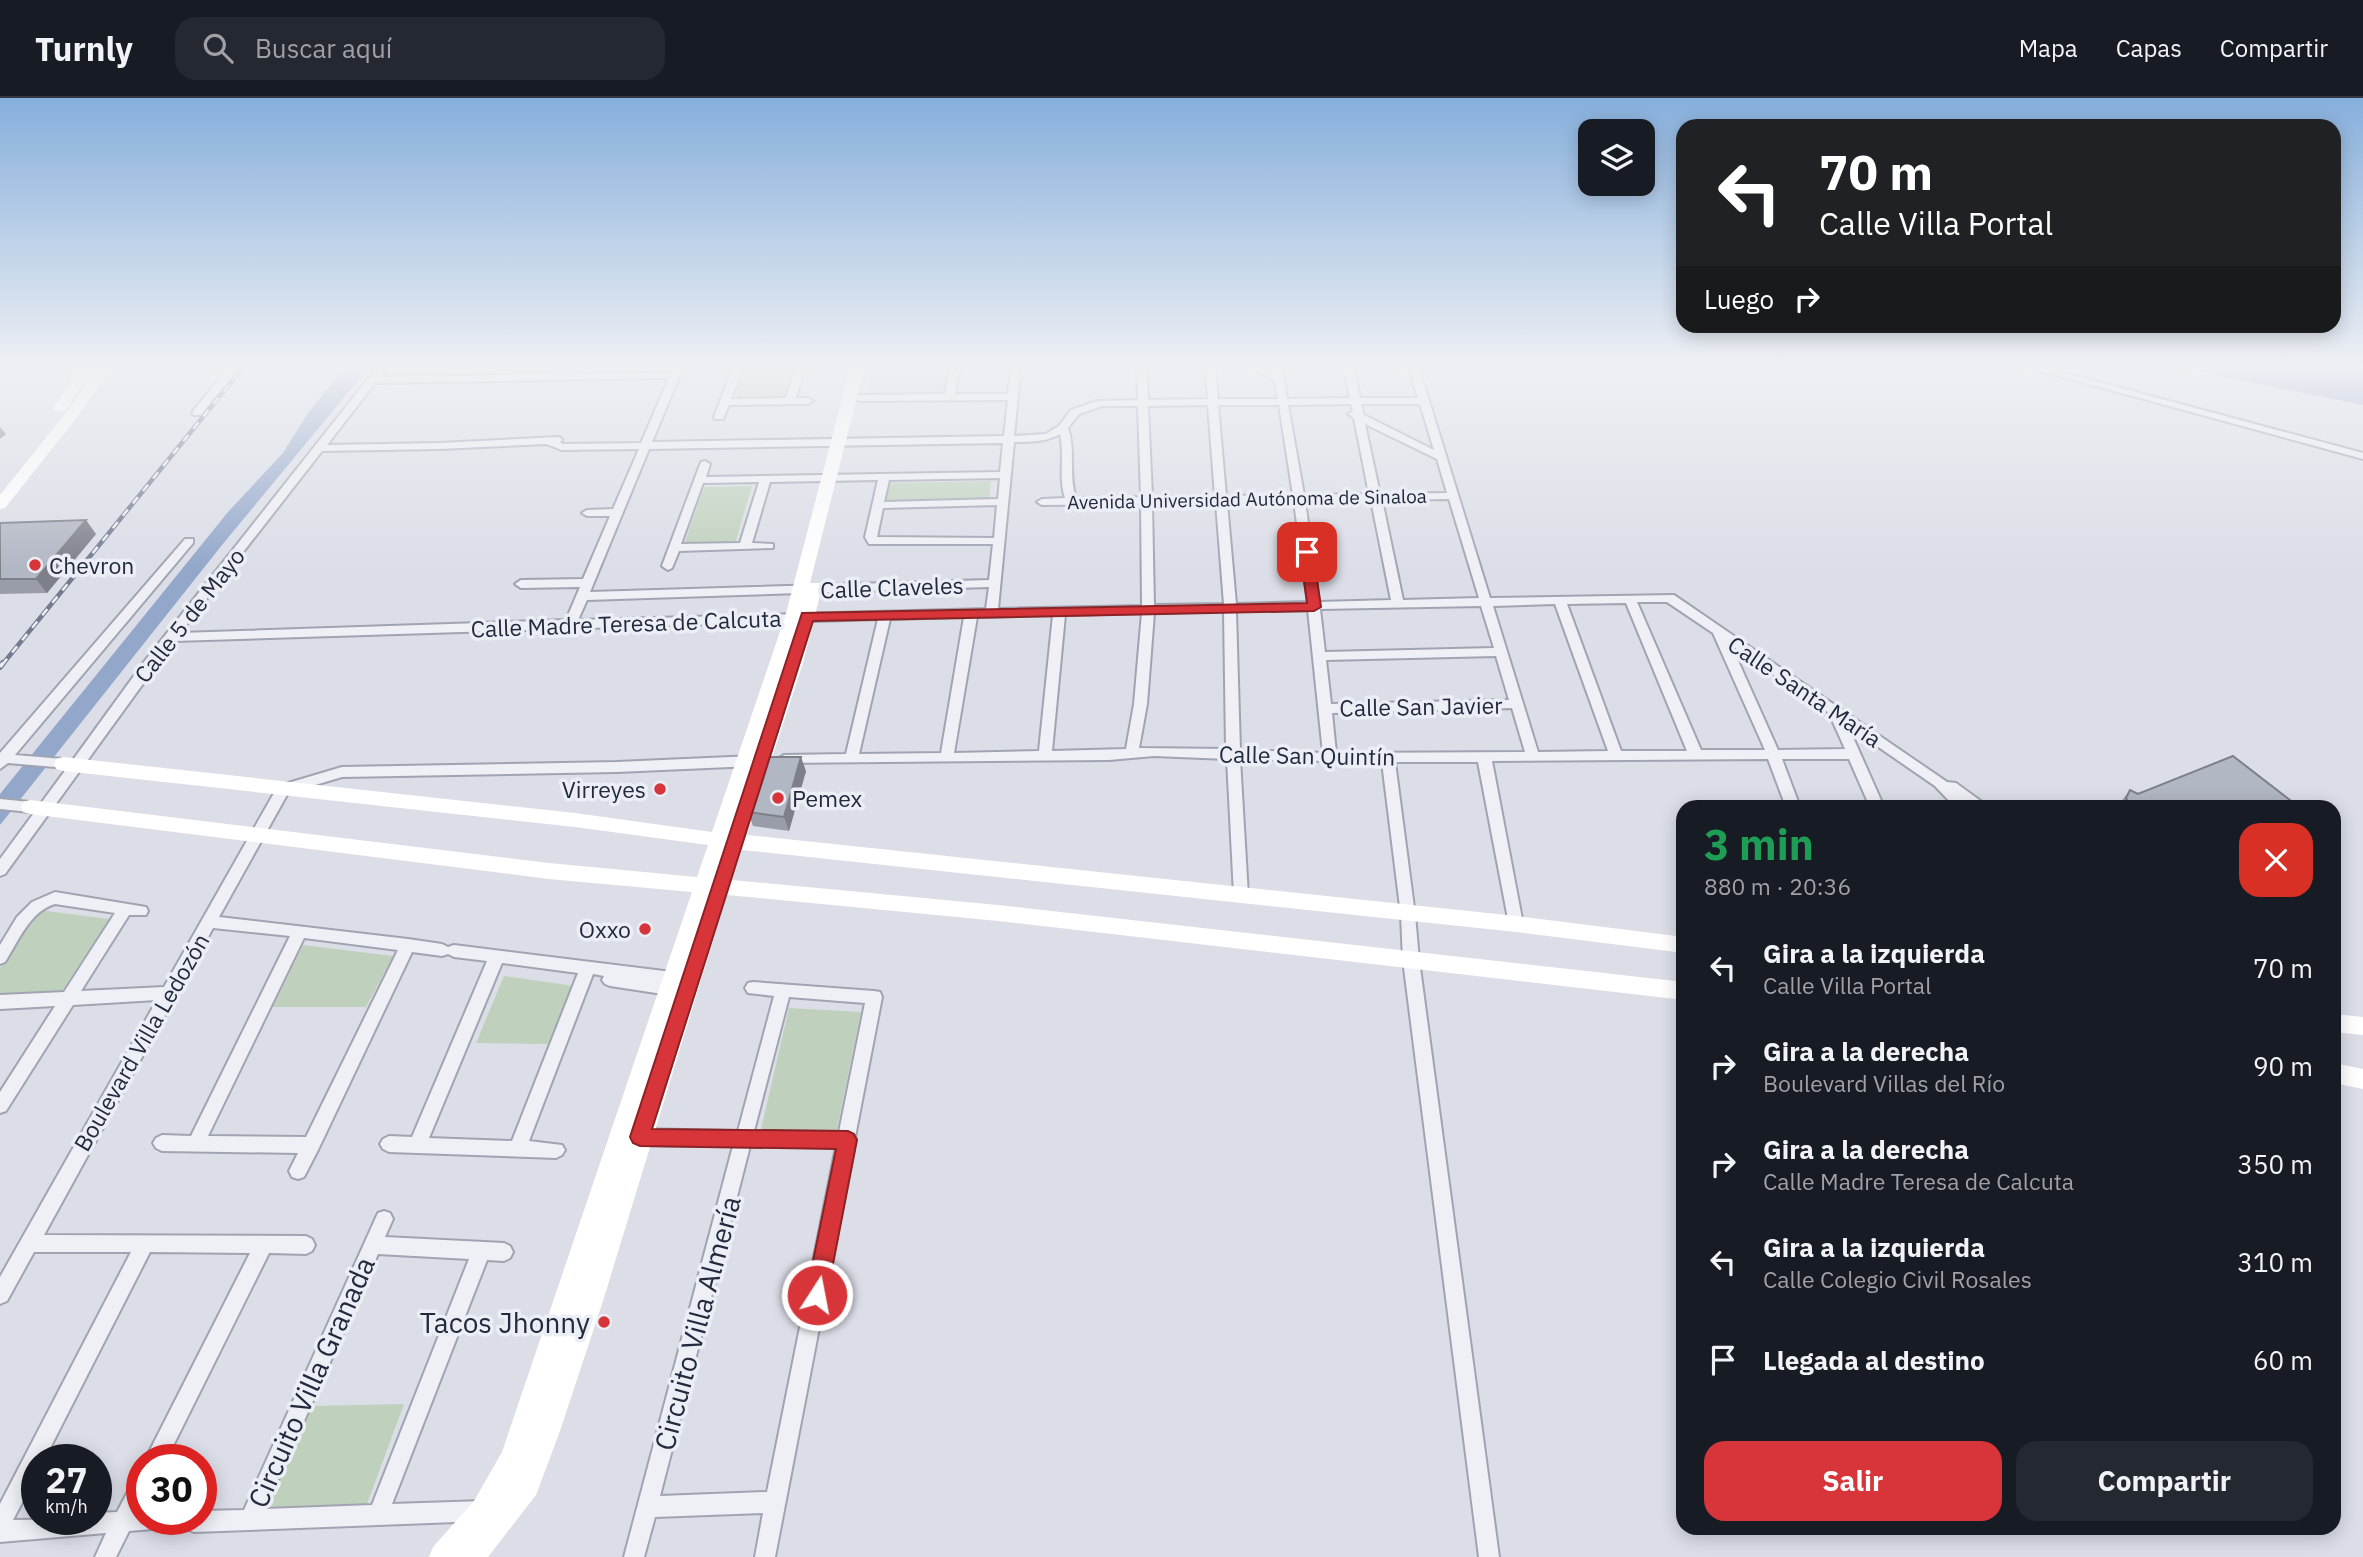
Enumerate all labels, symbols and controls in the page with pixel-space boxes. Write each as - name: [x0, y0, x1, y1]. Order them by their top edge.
- search box: [175, 17, 665, 80]
- text: Turnly: [35, 27, 133, 70]
- icon: search: [199, 29, 237, 67]
- text: Buscar aquí: [255, 31, 392, 65]
- text: Mapa: [2019, 32, 2078, 64]
- text: Capas: [2116, 32, 2182, 64]
- text: Compartir: [2220, 32, 2328, 64]
- map controls: [1578, 119, 1655, 196]
- button: layers: [1578, 119, 1655, 196]
- text: 70 m: [1819, 140, 1933, 203]
- icon: left: [1704, 147, 1795, 238]
- text: Calle Villa Portal: [1819, 202, 2053, 244]
- icon: right: [1788, 280, 1826, 318]
- text: Luego: [1704, 282, 1774, 316]
- street label: Avenida Universidad Autónoma de Sinaloa: [1067, 484, 1427, 514]
- pin: [1277, 522, 1337, 582]
- icon: arrive: [1288, 533, 1326, 571]
- street label: Calle 5 de Mayo: [127, 542, 251, 688]
- place label: Chevron: [49, 550, 134, 580]
- marker: Chevron: [27, 557, 43, 573]
- street label: Calle Claveles: [820, 570, 964, 604]
- street label: Calle Madre Teresa de Calcuta: [470, 603, 782, 643]
- street label: Calle Santa María: [1722, 629, 1888, 753]
- street label: Calle San Javier: [1339, 690, 1503, 722]
- street label: Calle San Quintín: [1219, 738, 1395, 772]
- place label: Virreyes: [562, 774, 646, 804]
- marker: Virreyes: [652, 781, 668, 797]
- place label: Pemex: [792, 783, 863, 813]
- marker: Pemex: [770, 790, 786, 806]
- text: 3 min: [1704, 817, 1814, 872]
- button: close: [2239, 823, 2313, 897]
- text: 880 m · 20:36: [1704, 871, 1851, 901]
- place label: Oxxo: [579, 914, 631, 944]
- marker: Oxxo: [637, 921, 653, 937]
- street label: Boulevard Villa Ledozón: [66, 928, 216, 1156]
- text: Gira a la izquierda: [1763, 936, 1985, 970]
- icon: left: [1704, 949, 1742, 987]
- text: 70 m: [2253, 951, 2313, 985]
- text: Calle Villa Portal: [1763, 970, 1931, 1000]
- text: Gira a la derecha: [1763, 1034, 1969, 1068]
- icon: right: [1704, 1047, 1742, 1085]
- text: 90 m: [2253, 1049, 2313, 1083]
- text: Boulevard Villas del Río: [1763, 1068, 2005, 1098]
- text: Gira a la derecha: [1763, 1132, 1969, 1166]
- icon: right: [1704, 1145, 1742, 1183]
- text: 350 m: [2237, 1147, 2313, 1181]
- text: Calle Madre Teresa de Calcuta: [1763, 1166, 2074, 1196]
- street label: Circuito Villa Almería: [645, 1192, 749, 1454]
- text: Gira a la izquierda: [1763, 1230, 1985, 1264]
- icon: left: [1704, 1243, 1742, 1281]
- text: 310 m: [2237, 1245, 2313, 1279]
- street label: Circuito Villa Granada: [239, 1251, 383, 1513]
- position arrow: [780, 1258, 854, 1332]
- text: Calle Colegio Civil Rosales: [1763, 1264, 2032, 1294]
- place label: Tacos Jhonny: [420, 1304, 590, 1341]
- marker: Tacos Jhonny: [596, 1314, 612, 1330]
- icon: arrive: [1704, 1341, 1742, 1379]
- text: Llegada al destino: [1763, 1343, 1985, 1377]
- text: 60 m: [2253, 1343, 2313, 1377]
- button: Salir: [1704, 1441, 2002, 1521]
- button: Compartir: [2016, 1441, 2313, 1521]
- speed limit sign: 30: [126, 1444, 217, 1535]
- text: 27: [45, 1457, 88, 1503]
- text: km/h: [45, 1495, 88, 1518]

